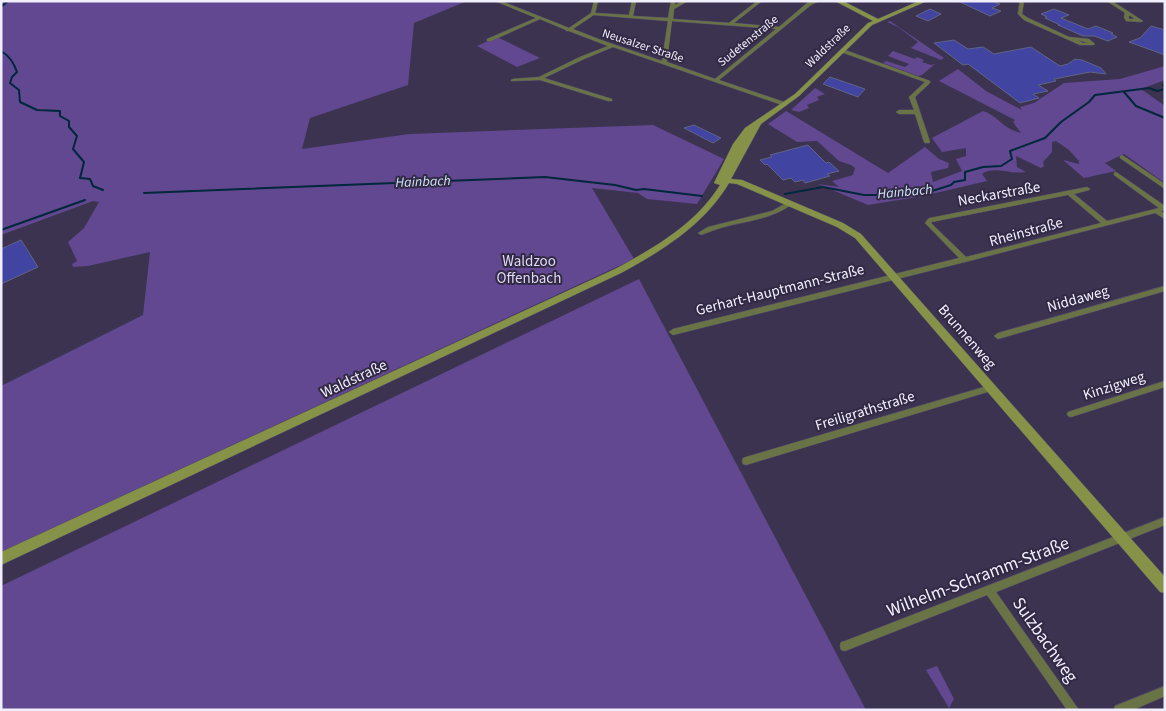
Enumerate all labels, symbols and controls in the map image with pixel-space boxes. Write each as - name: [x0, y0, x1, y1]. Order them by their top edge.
- street label: Sudetenstraße: [714, 11, 782, 71]
- street label: Waldstraße: [802, 20, 854, 72]
- street label: Neusalzer Straße: [600, 25, 686, 67]
- water label: Hainbach: [395, 171, 451, 193]
- street label: Neckarstraße: [956, 176, 1042, 212]
- water label: Hainbach: [877, 180, 933, 204]
- street label: Rheinstraße: [987, 212, 1065, 252]
- park label: Waldzoo Offenbach: [497, 251, 561, 289]
- street label: Gerhart-Hauptmann-Straße: [694, 259, 866, 321]
- street label: Niddaweg: [1045, 280, 1112, 318]
- street label: Brunnenweg: [933, 300, 1001, 374]
- street label: Waldstraße: [317, 355, 391, 403]
- street label: Kinzigweg: [1080, 366, 1148, 406]
- street label: Freiligrathstraße: [813, 386, 917, 436]
- street label: Wilhelm-Schramm-Straße: [883, 531, 1073, 623]
- street label: Sulzbachweg: [1006, 592, 1084, 688]

